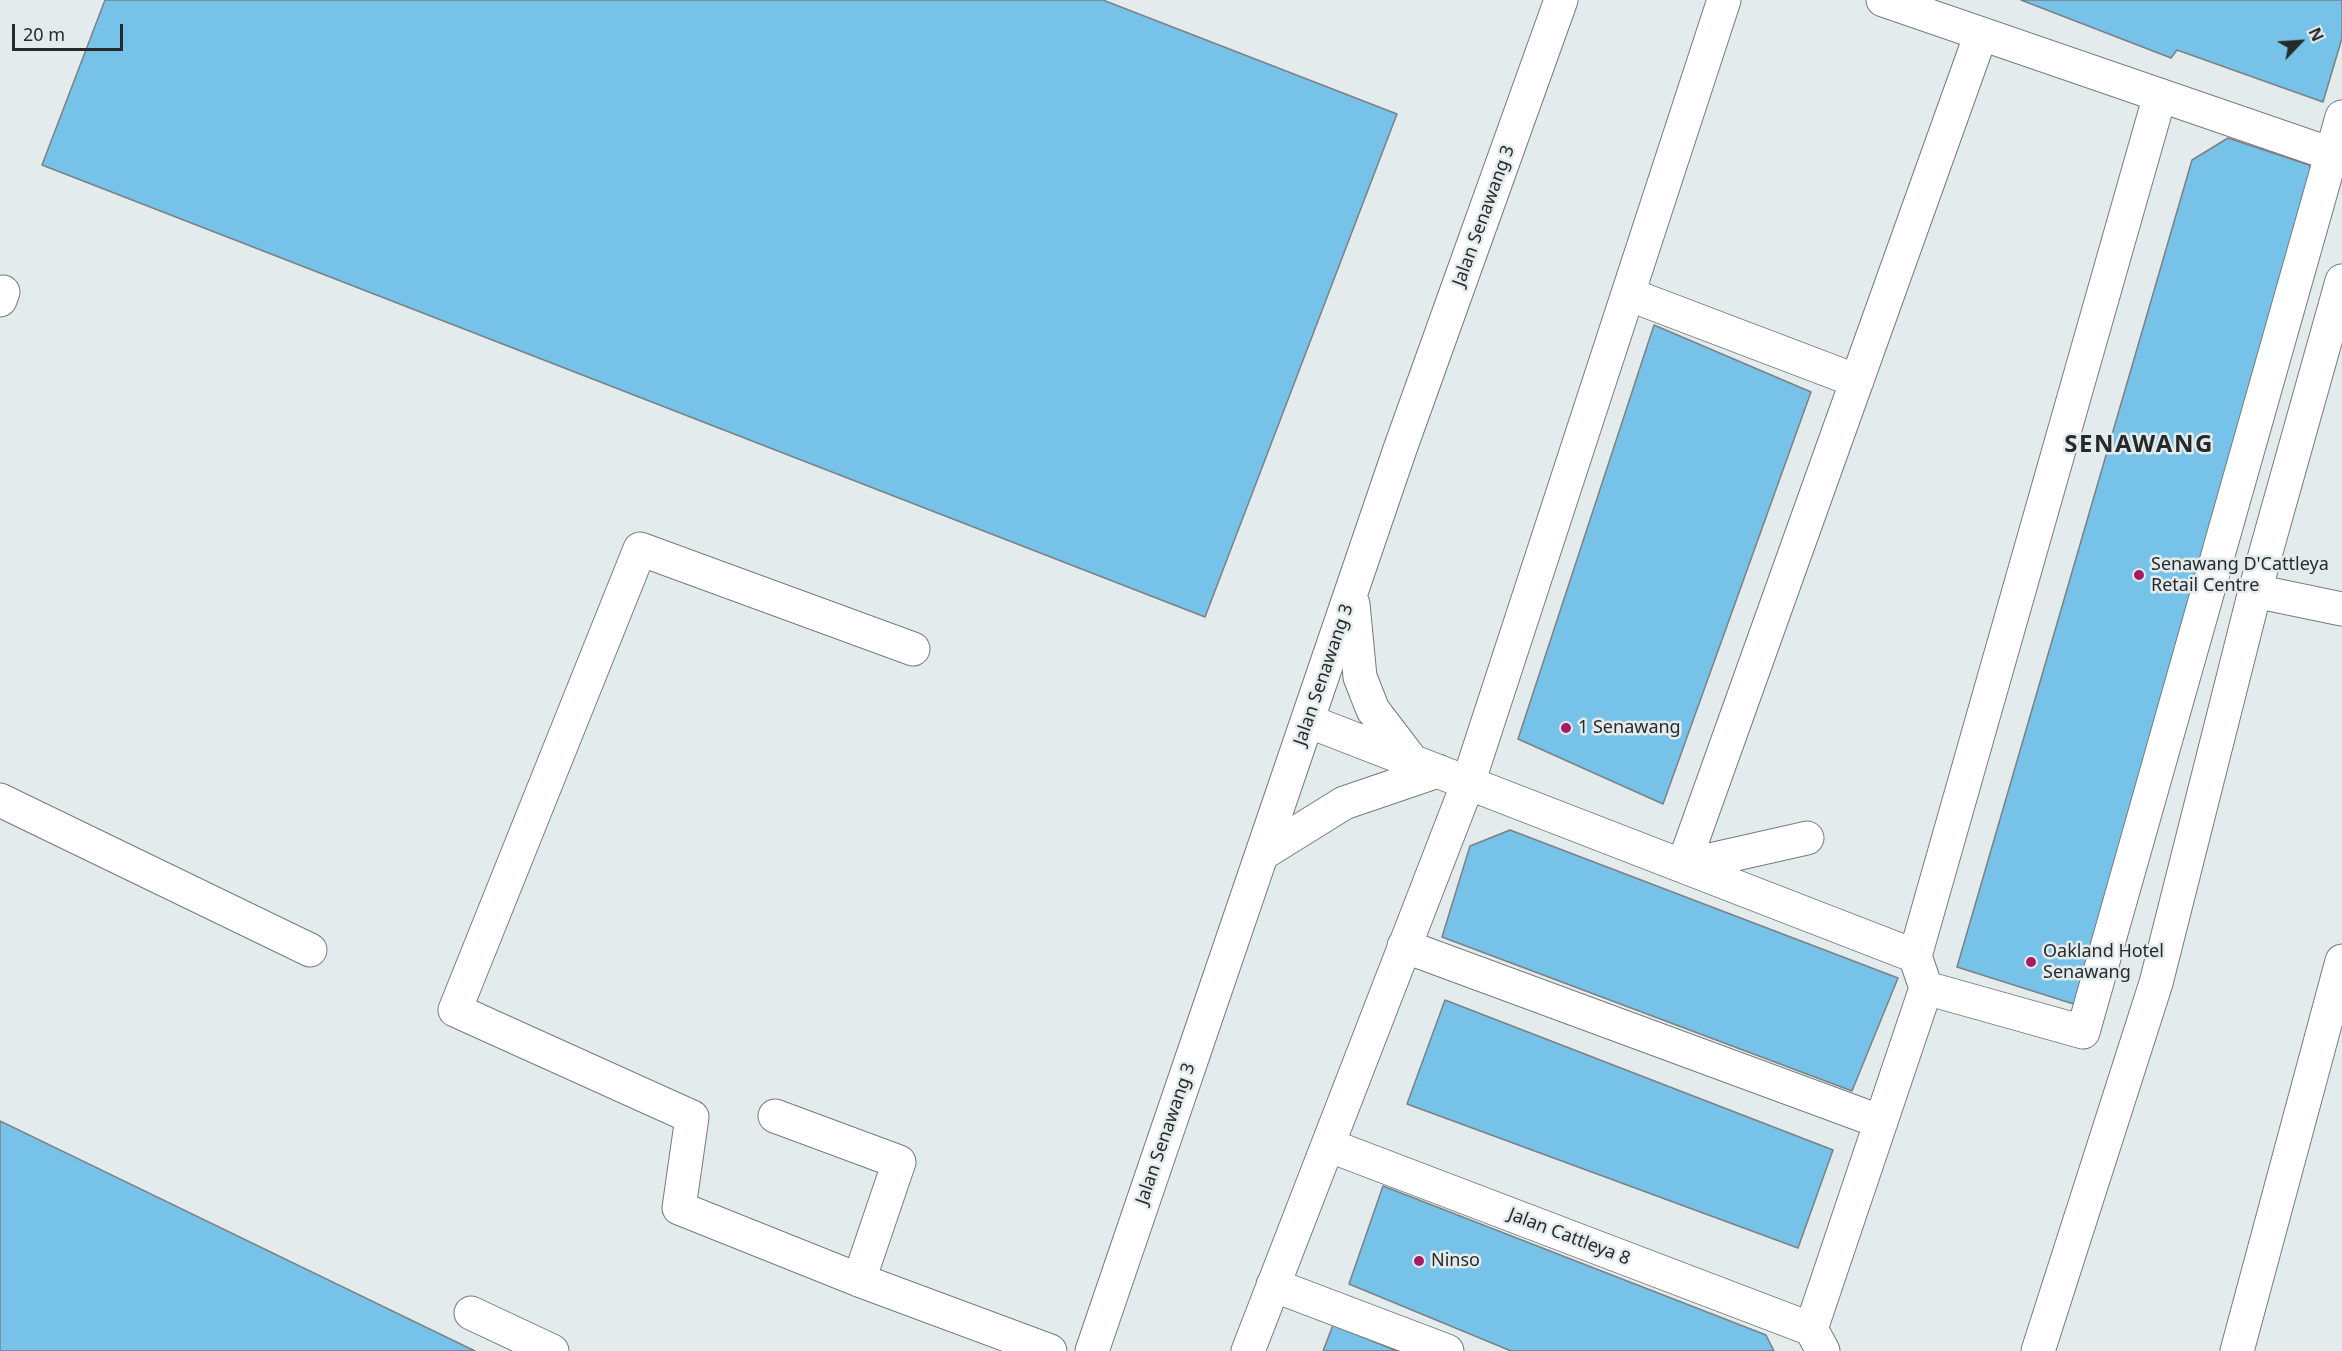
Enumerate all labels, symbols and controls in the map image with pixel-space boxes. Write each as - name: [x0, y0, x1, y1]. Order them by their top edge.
- scale bar: [15, 12, 126, 50]
- north arrow: [2270, 12, 2330, 72]
- text: 20 m: [23, 22, 65, 46]
- text: N: [2304, 24, 2329, 45]
- street label: Jalan Senawang 3: [1449, 143, 1519, 289]
- district label: SENAWANG: [2064, 431, 2214, 459]
- place label: Senawang D'Cattleya Retail Centre: [2151, 554, 2329, 596]
- marker: Senawang D'Cattleya Retail Centre: [2132, 568, 2146, 582]
- street label: Jalan Senawang 3: [1290, 601, 1358, 749]
- place label: 1 Senawang: [1578, 717, 1681, 739]
- marker: 1 Senawang: [1559, 721, 1573, 735]
- place label: Oakland Hotel Senawang: [2043, 941, 2164, 984]
- marker: Oakland Hotel Senawang: [2024, 955, 2038, 969]
- street label: Jalan Senawang 3: [1132, 1060, 1200, 1208]
- street label: Jalan Cattleya 8: [1505, 1204, 1633, 1270]
- place label: Ninso: [1431, 1250, 1480, 1272]
- marker: Ninso: [1412, 1254, 1426, 1268]

